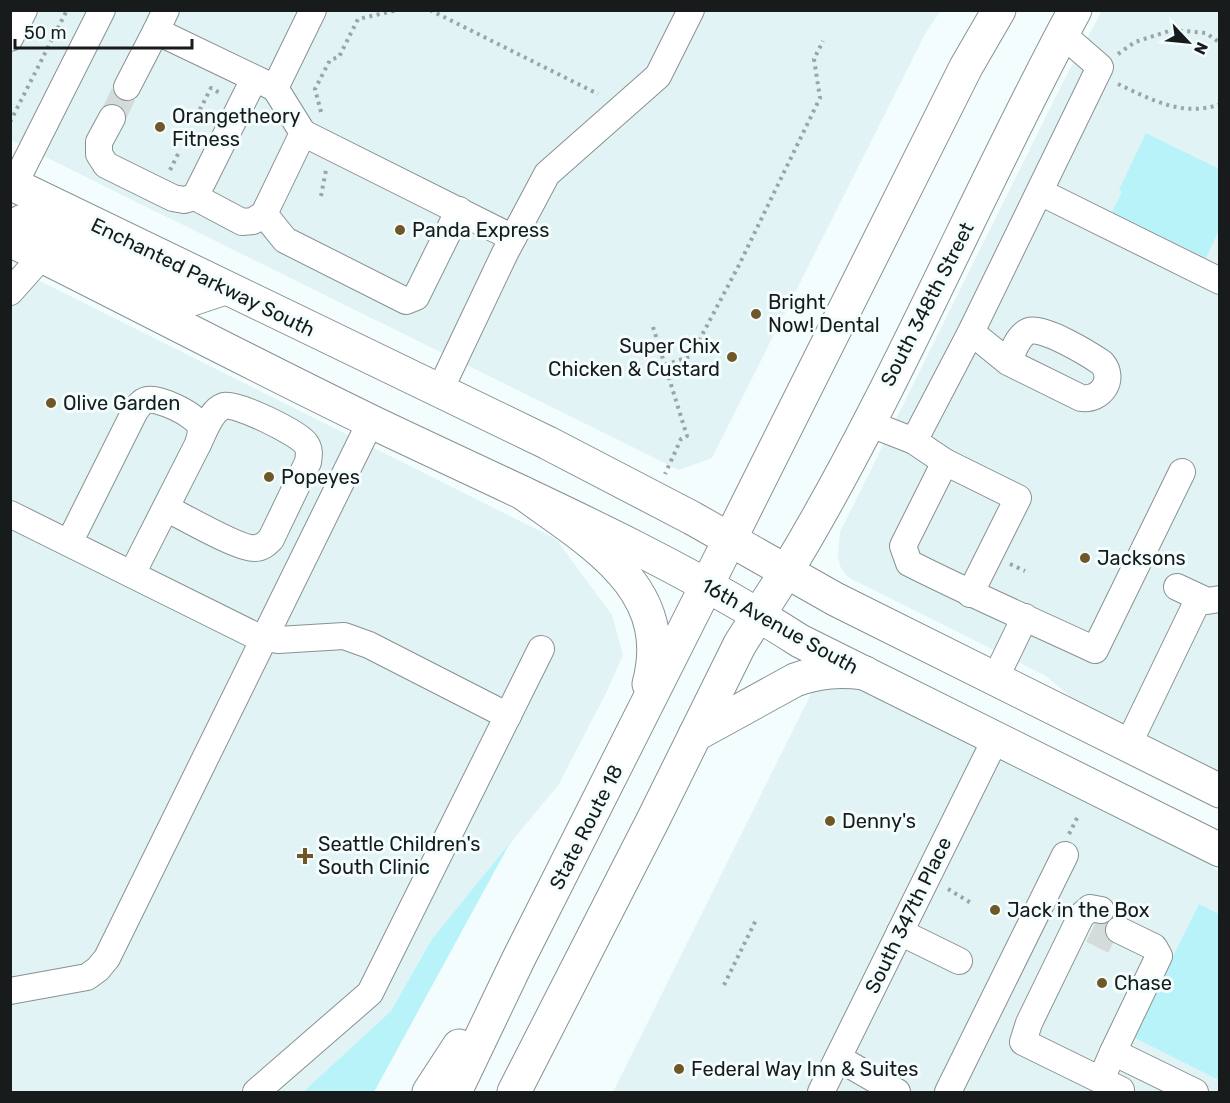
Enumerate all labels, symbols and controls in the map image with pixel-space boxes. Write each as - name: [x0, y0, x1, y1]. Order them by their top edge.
- scale bar: [15, 12, 192, 50]
- north arrow: [1158, 12, 1218, 72]
- text: 50 m: [24, 22, 67, 44]
- text: N: [1190, 39, 1212, 58]
- place label: Orangetheory Fitness: [172, 104, 301, 151]
- marker: Orangetheory Fitness: [153, 120, 167, 134]
- street label: Enchanted Parkway South: [87, 212, 319, 342]
- place label: Panda Express: [412, 218, 549, 242]
- street label: South 348th Street: [875, 218, 979, 390]
- marker: Panda Express: [393, 223, 407, 237]
- place label: Bright Now! Dental: [768, 290, 880, 337]
- marker: Bright Now! Dental: [749, 307, 763, 321]
- place label: Super Chix Chicken & Custard: [548, 334, 720, 381]
- marker: Super Chix Chicken & Custard: [725, 350, 739, 364]
- place label: Olive Garden: [63, 391, 180, 415]
- marker: Olive Garden: [44, 396, 58, 410]
- place label: Popeyes: [281, 465, 360, 489]
- marker: Popeyes: [262, 470, 276, 484]
- place label: Jacksons: [1097, 546, 1186, 570]
- marker: Jacksons: [1078, 551, 1092, 565]
- street label: 16th Avenue South: [697, 573, 863, 679]
- street label: State Route 18: [544, 761, 628, 893]
- place label: Denny's: [842, 809, 916, 833]
- marker: Denny's: [823, 814, 837, 828]
- place label: Seattle Children's South Clinic: [318, 832, 481, 879]
- street label: South 347th Place: [860, 833, 956, 997]
- marker: Seattle Children's South Clinic: [296, 847, 314, 865]
- place label: Jack in the Box: [1007, 898, 1150, 922]
- marker: Jack in the Box: [988, 903, 1002, 917]
- place label: Chase: [1114, 971, 1172, 995]
- marker: Chase: [1095, 976, 1109, 990]
- place label: Federal Way Inn & Suites: [691, 1057, 918, 1081]
- marker: Federal Way Inn & Suites: [672, 1062, 686, 1076]

